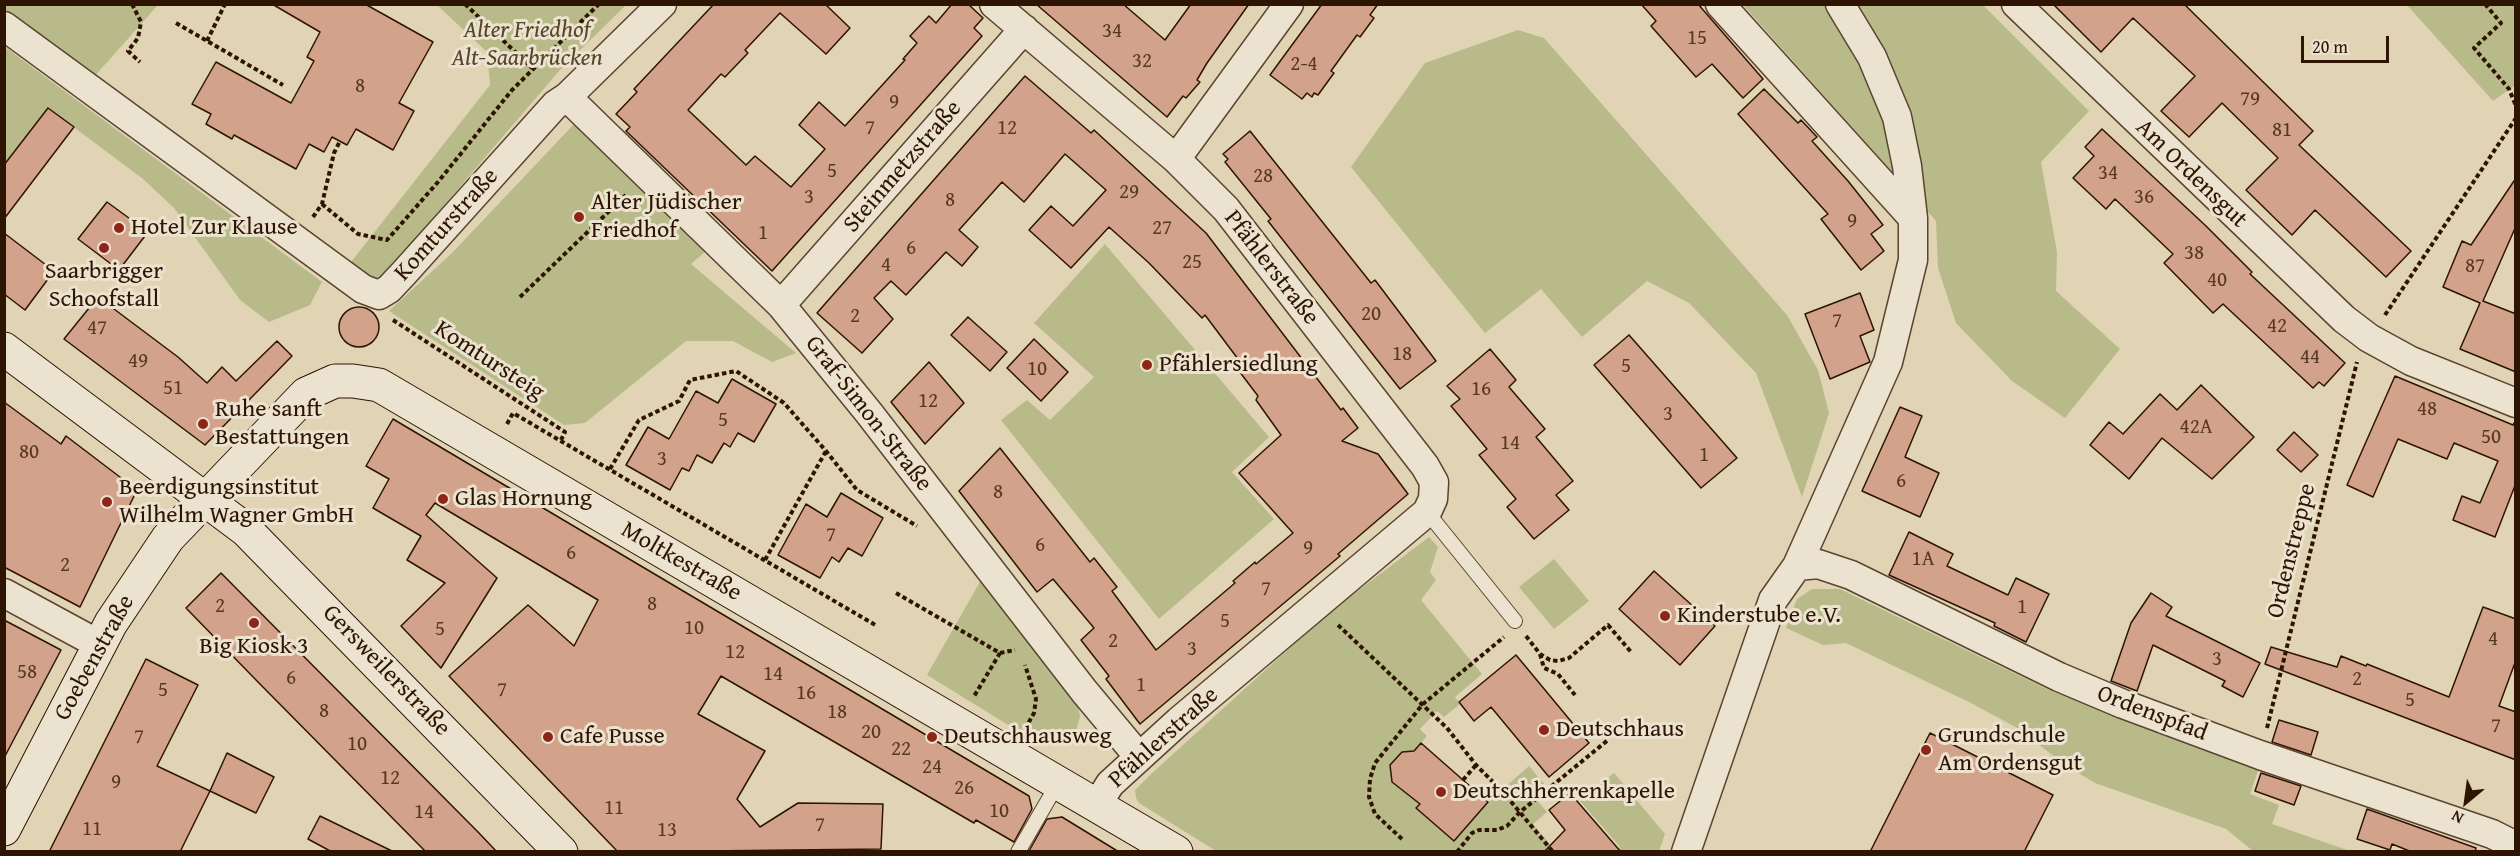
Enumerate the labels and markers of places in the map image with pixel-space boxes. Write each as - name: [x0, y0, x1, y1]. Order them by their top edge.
- place label: Alter Jüdischer Friedhof: [591, 189, 742, 245]
- marker: Alter Jüdischer Friedhof: [572, 210, 586, 224]
- place label: Hotel Zur Klause: [131, 214, 298, 242]
- marker: Hotel Zur Klause: [112, 221, 126, 235]
- marker: Saarbrigger Schoofstall: [97, 241, 111, 255]
- place label: Saarbrigger Schoofstall: [45, 258, 163, 314]
- place label: Pfählersiedlung: [1159, 351, 1318, 379]
- marker: Pfählersiedlung: [1140, 358, 1154, 372]
- place label: Ruhe sanft Bestattungen: [215, 396, 349, 452]
- marker: Ruhe sanft Bestattungen: [196, 417, 210, 431]
- place label: Beerdigungsinstitut Wilhelm Wagner GmbH: [119, 474, 354, 530]
- place label: Glas Hornung: [455, 485, 592, 513]
- marker: Glas Hornung: [436, 492, 450, 506]
- marker: Beerdigungsinstitut Wilhelm Wagner GmbH: [100, 495, 114, 509]
- place label: Kinderstube e.V.: [1677, 602, 1841, 630]
- marker: Kinderstube e.V.: [1658, 609, 1672, 623]
- marker: Big Kiosk 3: [247, 616, 261, 630]
- place label: Big Kiosk 3: [199, 633, 309, 661]
- place label: Deutschhaus: [1556, 716, 1684, 744]
- place label: Grundschule Am Ordensgut: [1938, 722, 2082, 778]
- place label: Cafe Pusse: [560, 723, 665, 751]
- place label: Deutschhausweg: [944, 723, 1112, 751]
- marker: Deutschhaus: [1537, 723, 1551, 737]
- marker: Cafe Pusse: [541, 730, 555, 744]
- marker: Deutschhausweg: [925, 730, 939, 744]
- marker: Grundschule Am Ordensgut: [1919, 743, 1933, 757]
- place label: Deutschherrenkapelle: [1453, 778, 1675, 806]
- marker: Deutschherrenkapelle: [1434, 785, 1448, 799]

